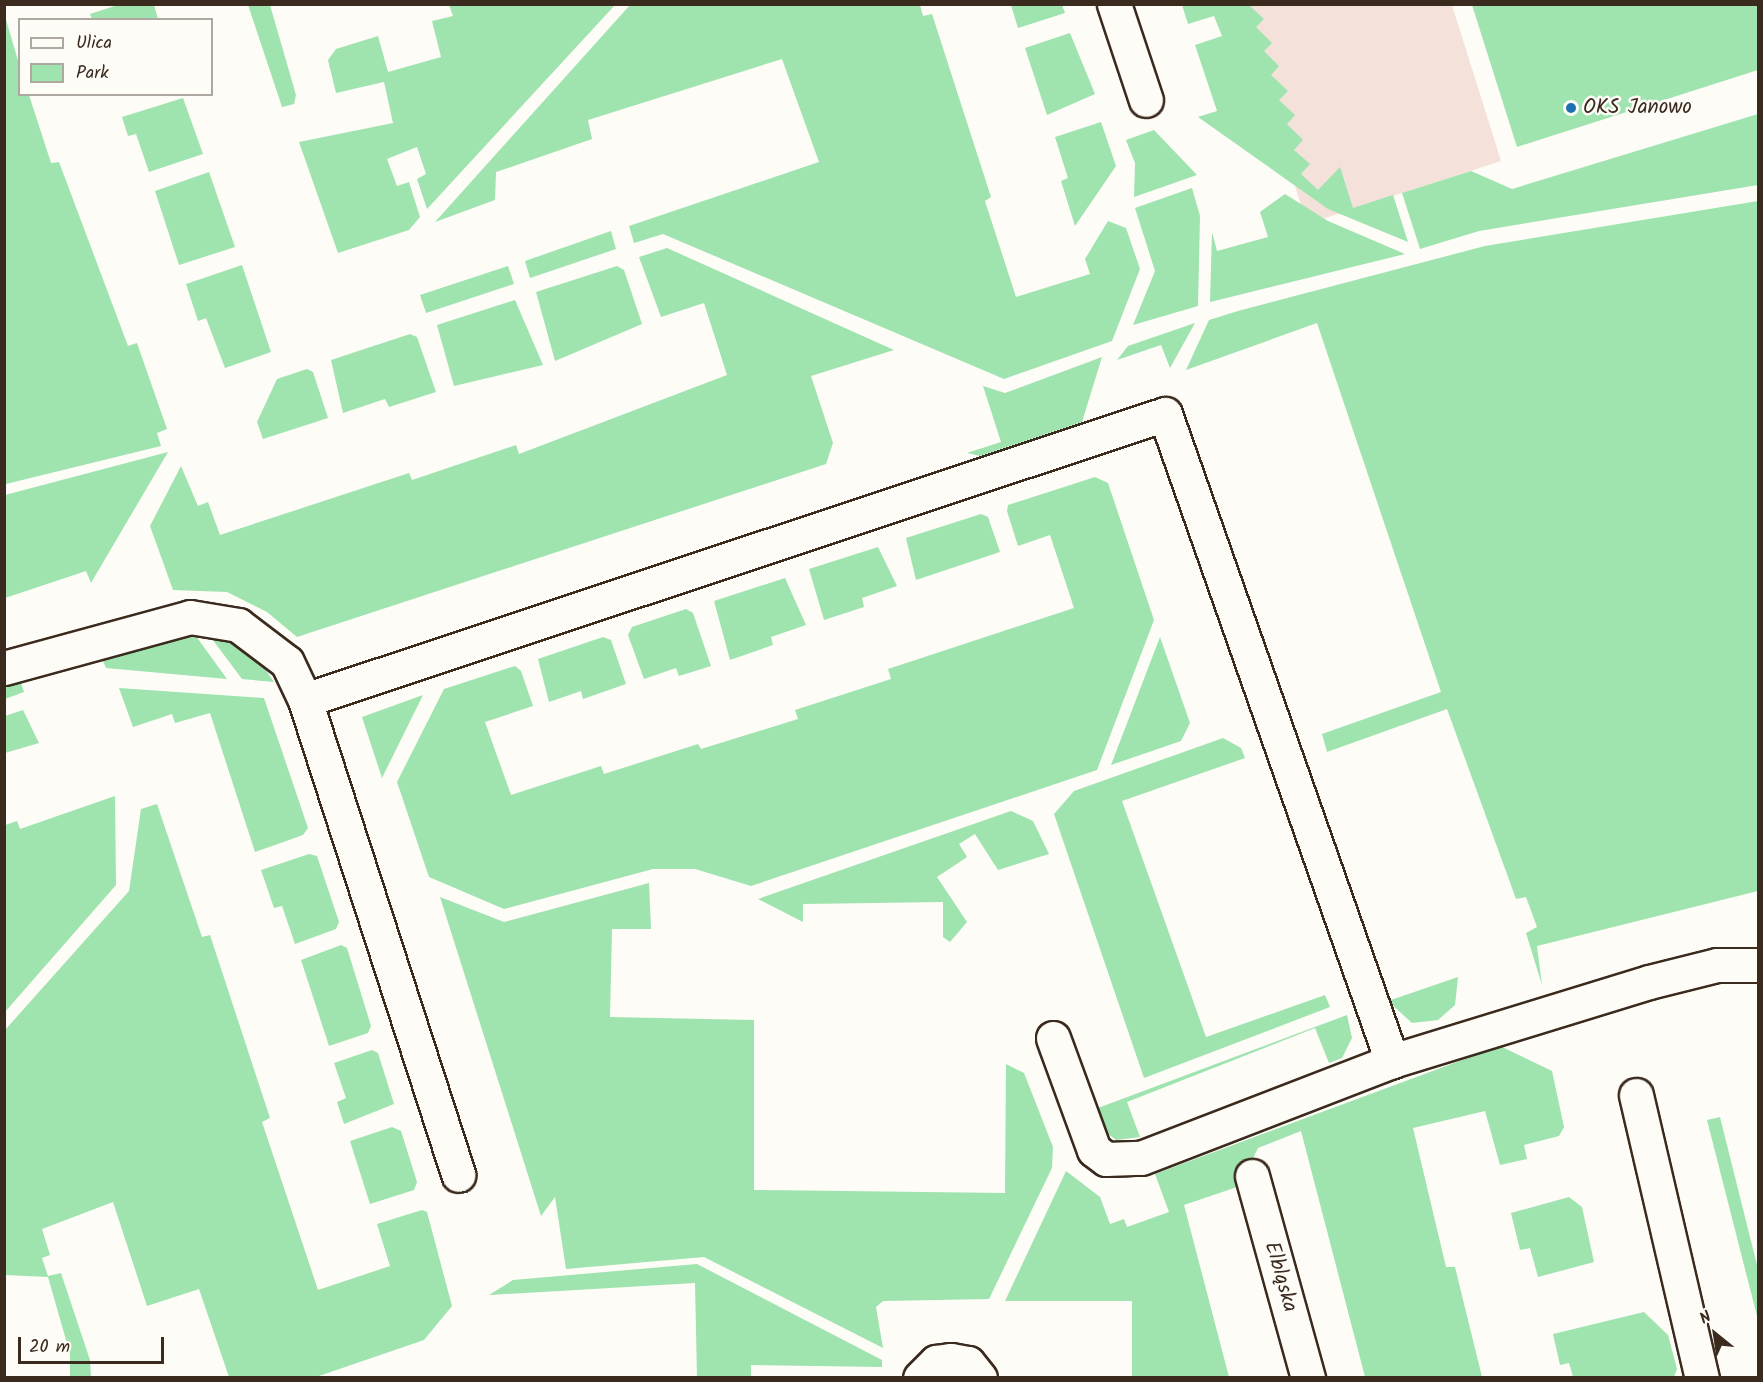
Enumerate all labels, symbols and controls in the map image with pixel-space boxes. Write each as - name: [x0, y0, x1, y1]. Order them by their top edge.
- legend: [18, 18, 213, 96]
- text: Ulica: [76, 29, 112, 58]
- text: Park: [76, 59, 109, 88]
- place label: OKS Janowo: [1583, 95, 1692, 121]
- marker: OKS Janowo: [1564, 101, 1578, 115]
- street label: Elbląska: [1258, 1239, 1302, 1315]
- north arrow: [1685, 1304, 1745, 1364]
- text: N: [1695, 1305, 1716, 1331]
- scale bar: [21, 1325, 166, 1363]
- text: 20 m: [29, 1333, 70, 1362]

